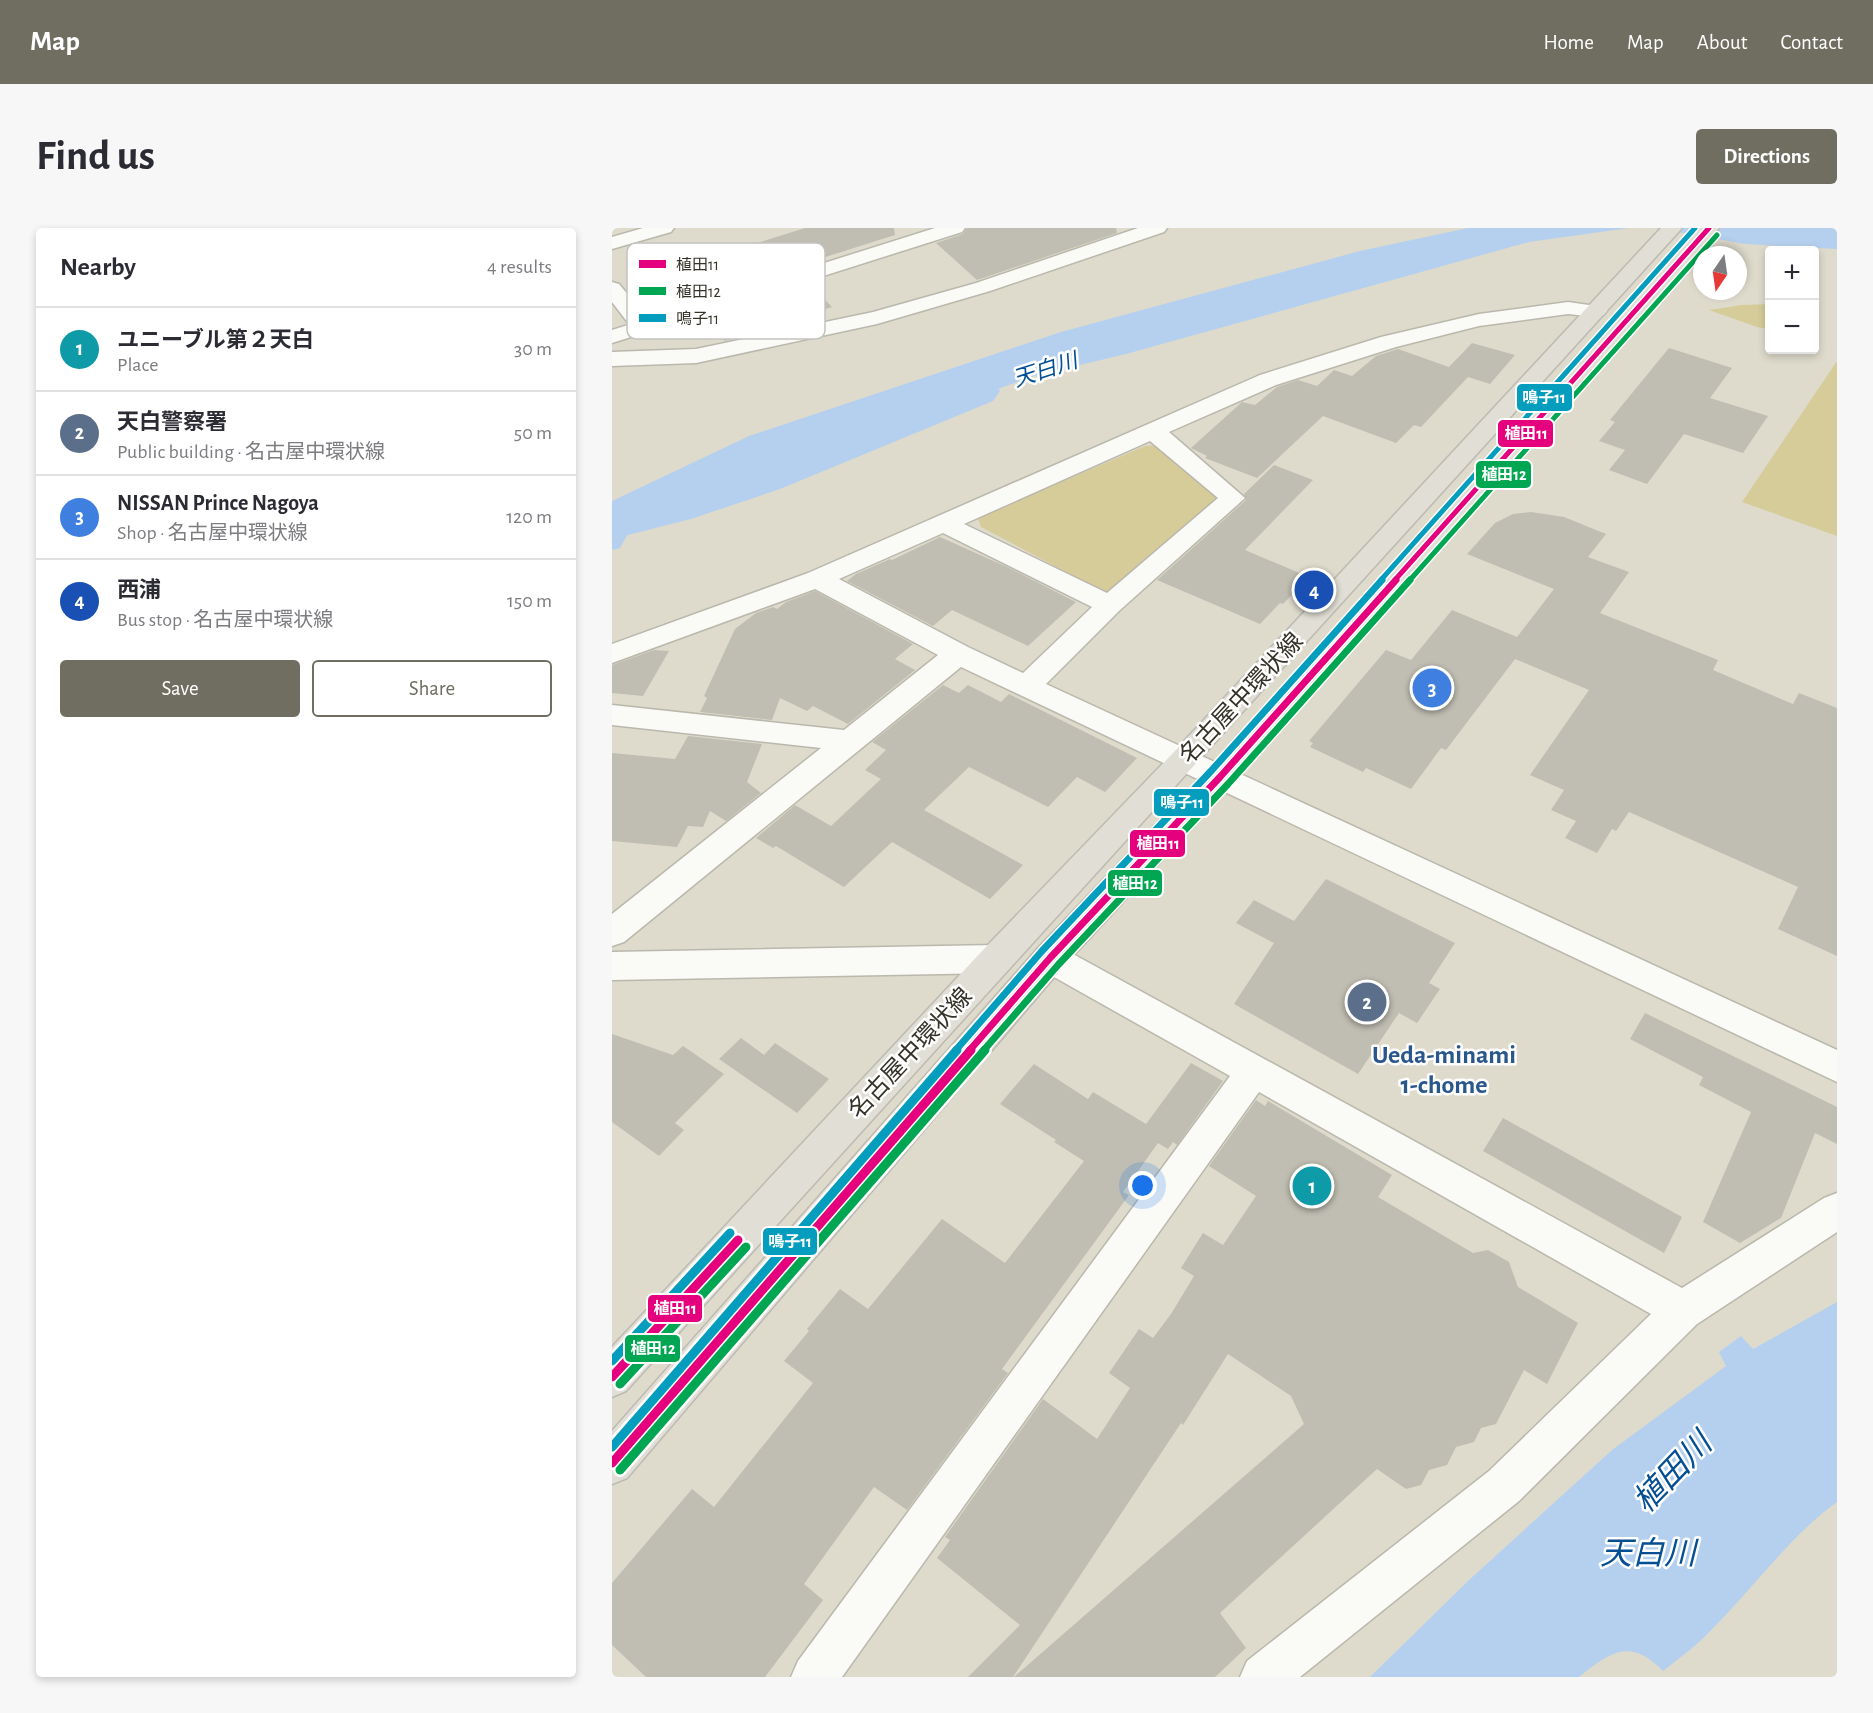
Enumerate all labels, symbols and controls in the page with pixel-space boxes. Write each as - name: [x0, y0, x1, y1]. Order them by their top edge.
- text: Map: [30, 28, 80, 56]
- text: Home: [1543, 32, 1594, 53]
- text: Map: [1627, 32, 1664, 53]
- text: About: [1697, 32, 1747, 53]
- text: Contact: [1780, 32, 1843, 53]
- button: Directions: [1696, 129, 1837, 184]
- text: Find us: [36, 135, 155, 177]
- legend: [627, 243, 825, 339]
- north arrow: [1693, 246, 1747, 300]
- map controls: [1765, 246, 1819, 354]
- button: +: [1765, 246, 1819, 300]
- text: Nearby: [60, 254, 136, 280]
- text: 植田11: [676, 256, 719, 273]
- text: 4 results: [487, 257, 552, 277]
- text: 植田12: [676, 283, 721, 300]
- button: −: [1765, 300, 1819, 354]
- text: 鳴子11: [676, 310, 719, 327]
- text: ユニーブル第２天白: [117, 329, 314, 351]
- text: 1: [76, 339, 83, 359]
- text: 30 m: [514, 339, 552, 359]
- water label: 天白川: [1010, 348, 1082, 391]
- text: Place: [117, 355, 158, 375]
- line badge: 鳴子11: [1516, 383, 1573, 412]
- text: 鳴子11: [1522, 389, 1566, 406]
- text: 天白警察署: [117, 411, 227, 433]
- line badge: 植田11: [1497, 419, 1554, 448]
- text: 2: [75, 423, 84, 443]
- text: 50 m: [514, 423, 552, 443]
- text: 植田11: [1504, 424, 1548, 442]
- text: Public building · 名古屋中環状線: [117, 442, 385, 462]
- line badge: 植田12: [1475, 460, 1532, 489]
- text: 植田12: [1481, 465, 1527, 483]
- text: NISSAN Prince Nagoya: [117, 492, 319, 514]
- text: 3: [75, 507, 84, 527]
- text: 120 m: [506, 507, 552, 527]
- text: Shop · 名古屋中環状線: [117, 523, 308, 543]
- pin: 4: [1294, 568, 1334, 613]
- text: 西浦: [117, 579, 161, 601]
- text: 4: [74, 591, 85, 611]
- text: 150 m: [507, 591, 552, 611]
- text: Bus stop · 名古屋中環状線: [117, 610, 333, 630]
- street label: 名古屋中環状線: [1174, 628, 1308, 768]
- button: Save: [60, 660, 300, 717]
- button: Share: [312, 660, 552, 717]
- pin: 3: [1412, 666, 1452, 710]
- line badge: 鳴子11: [1153, 788, 1210, 817]
- text: 鳴子11: [1160, 794, 1204, 811]
- line badge: 植田11: [1129, 829, 1186, 858]
- text: 植田11: [1136, 834, 1180, 852]
- line badge: 植田12: [1107, 869, 1163, 897]
- text: 植田12: [1112, 874, 1158, 892]
- pin: 2: [1348, 980, 1386, 1024]
- street label: 名古屋中環状線: [843, 983, 977, 1123]
- district label: Ueda-minami 1-chome: [1372, 1042, 1516, 1098]
- pin: 1: [1292, 1164, 1332, 1208]
- your location: [1128, 1171, 1157, 1200]
- line badge: 鳴子11: [762, 1227, 818, 1256]
- text: 鳴子11: [768, 1233, 812, 1250]
- line badge: 植田11: [647, 1294, 703, 1323]
- text: 植田11: [653, 1299, 697, 1317]
- line badge: 植田12: [624, 1334, 681, 1363]
- text: 植田12: [630, 1339, 676, 1357]
- water label: 植田川: [1627, 1424, 1720, 1518]
- water label: 天白川: [1600, 1537, 1699, 1570]

